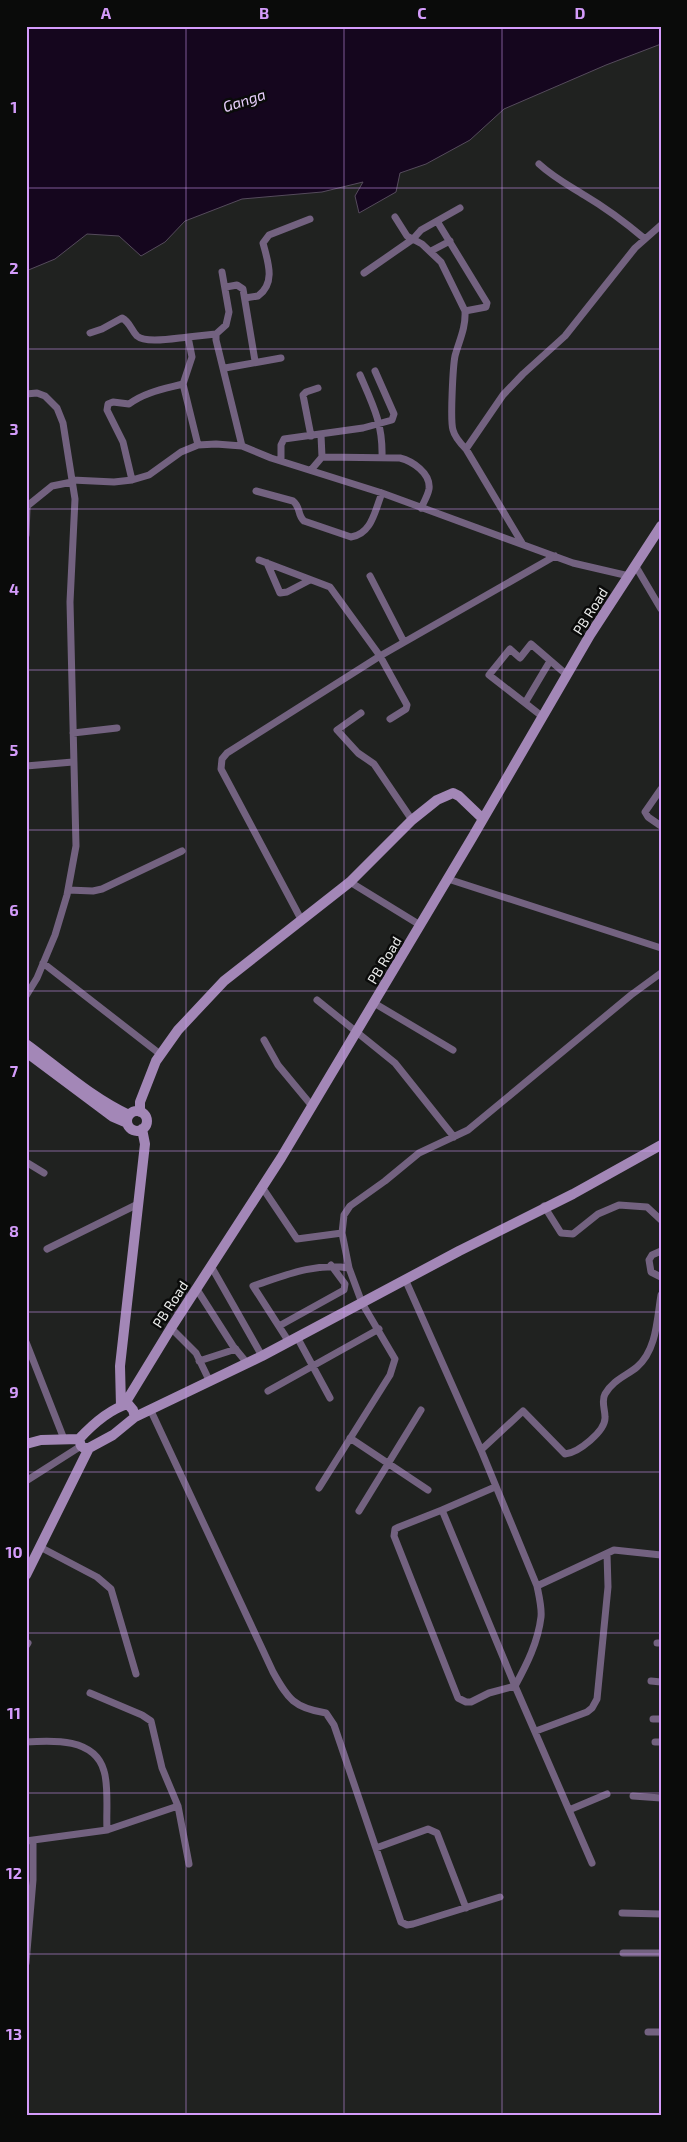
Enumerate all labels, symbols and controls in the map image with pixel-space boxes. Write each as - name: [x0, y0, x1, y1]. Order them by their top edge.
- text: A: [101, 3, 112, 22]
- text: B: [259, 3, 269, 22]
- text: C: [417, 3, 427, 22]
- text: D: [575, 3, 586, 22]
- water label: Ganga: [220, 85, 268, 115]
- text: 1: [11, 97, 17, 116]
- text: 2: [9, 258, 19, 277]
- text: 3: [9, 419, 19, 438]
- text: 4: [9, 579, 19, 598]
- street label: PB Road: [569, 584, 611, 638]
- text: 5: [10, 740, 19, 759]
- text: 6: [9, 900, 19, 919]
- street label: PB Road: [363, 933, 405, 987]
- text: 7: [10, 1061, 19, 1080]
- text: 8: [9, 1221, 19, 1240]
- street label: PB Road: [149, 1277, 191, 1331]
- text: 9: [9, 1382, 19, 1401]
- text: 10: [5, 1542, 23, 1561]
- text: 11: [7, 1703, 21, 1722]
- text: 12: [6, 1863, 22, 1882]
- text: 13: [6, 2024, 22, 2043]

